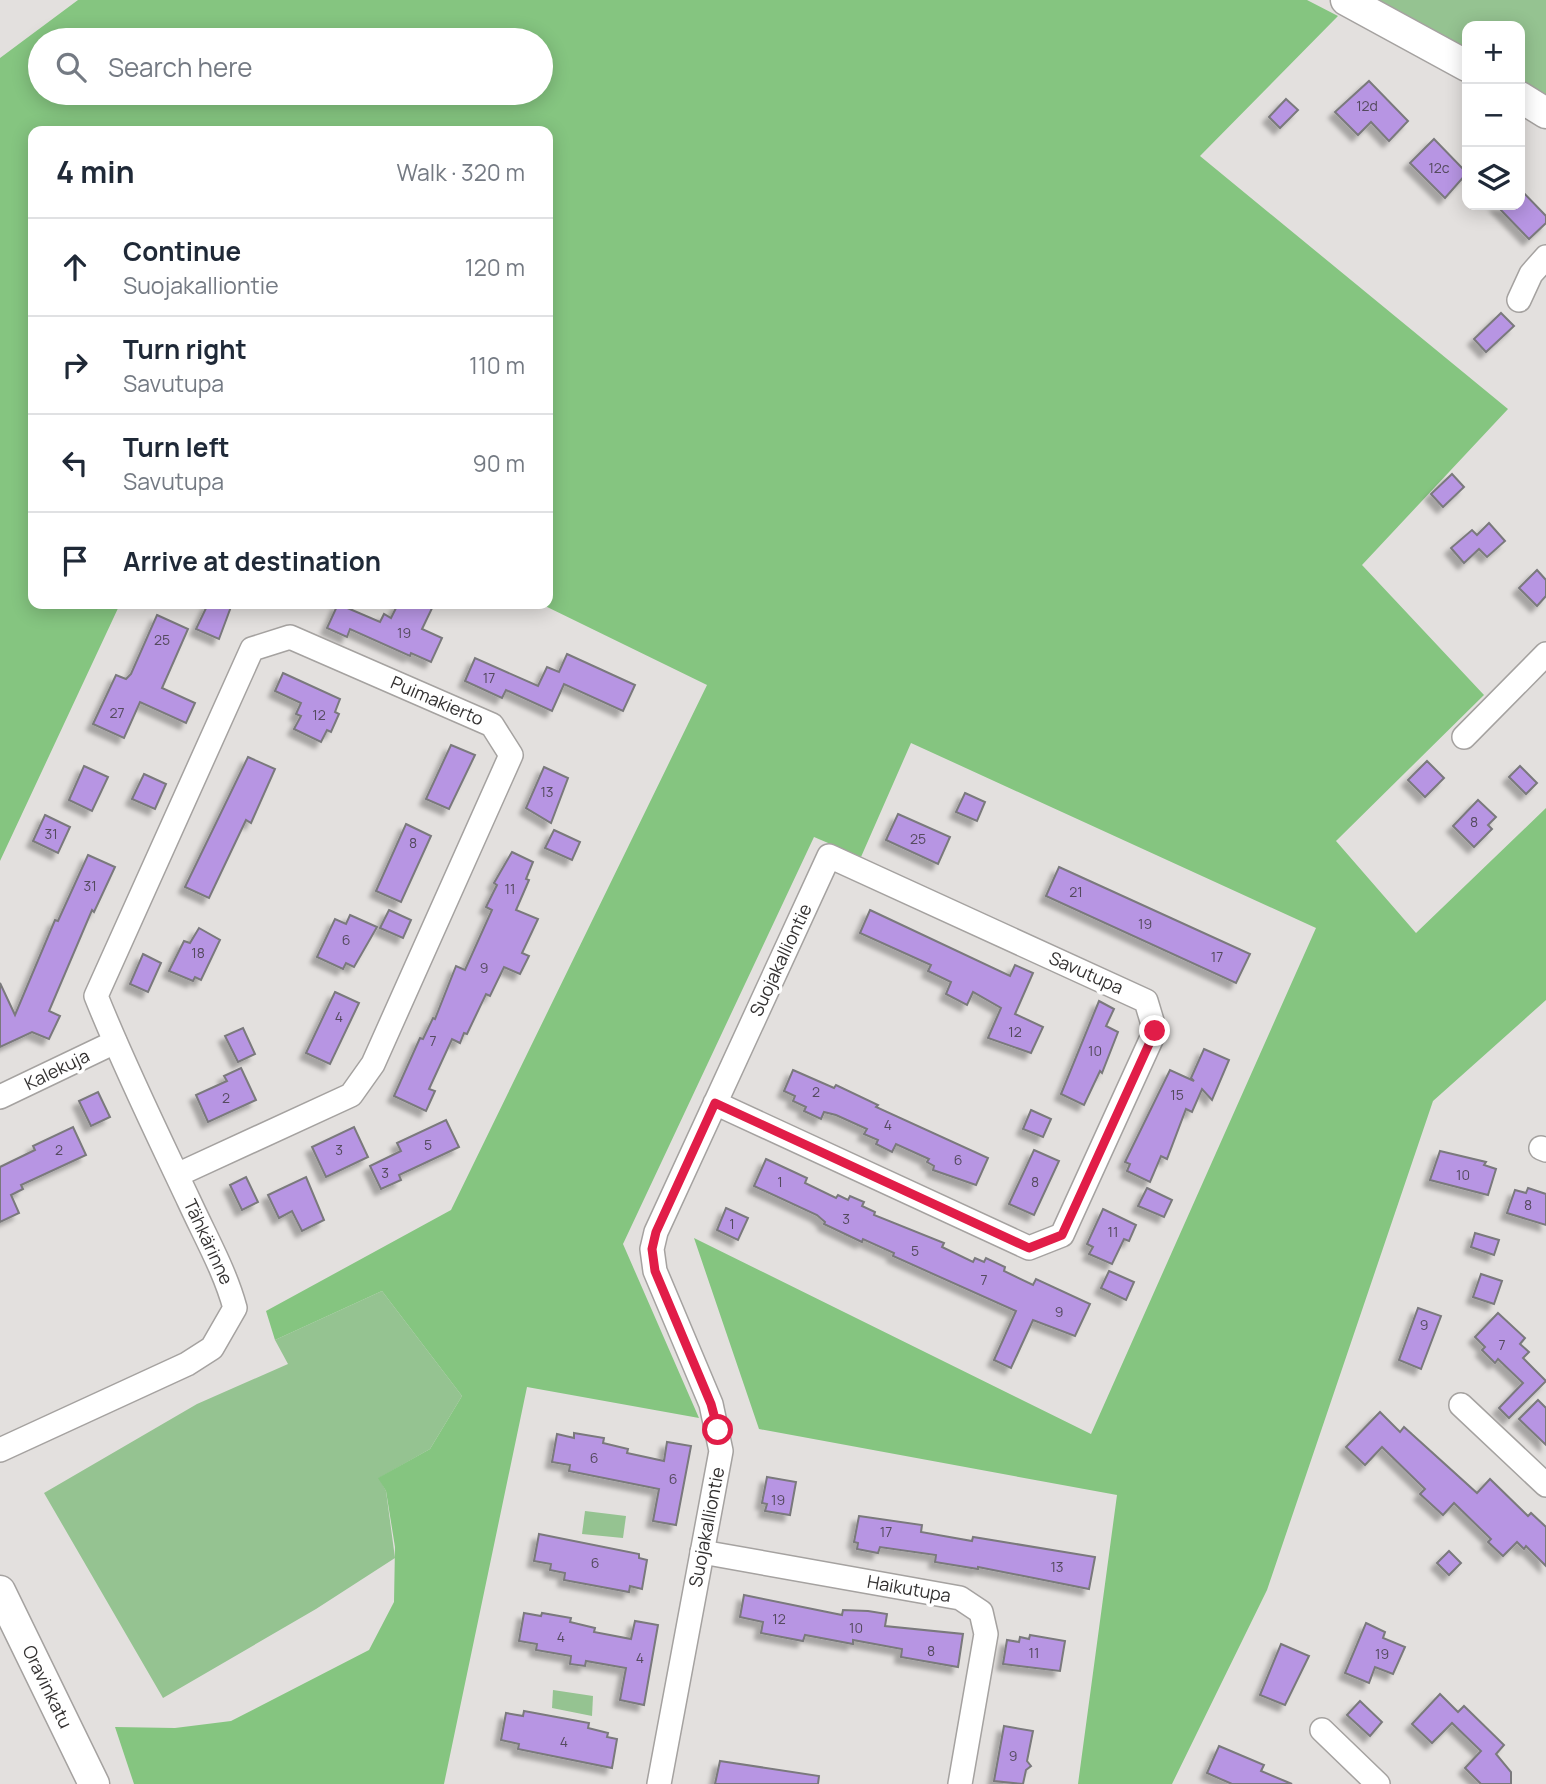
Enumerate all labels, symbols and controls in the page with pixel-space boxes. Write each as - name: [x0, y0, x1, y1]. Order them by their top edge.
- map controls: [1462, 21, 1525, 210]
- button: +: [1462, 21, 1525, 84]
- search box: [28, 28, 553, 105]
- icon: search: [52, 48, 90, 86]
- text: Search here: [108, 49, 253, 85]
- button: −: [1462, 84, 1525, 147]
- house number: 12d: [1356, 96, 1378, 115]
- button: layers: [1462, 147, 1525, 210]
- text: 4 min: [56, 151, 134, 192]
- text: Walk · 320 m: [397, 156, 525, 188]
- house number: 12c: [1428, 158, 1450, 177]
- text: Continue: [123, 233, 241, 269]
- icon: ahead: [56, 248, 94, 286]
- text: 120 m: [465, 251, 525, 283]
- text: Suojakalliontie: [123, 269, 279, 301]
- text: Turn right: [123, 331, 247, 367]
- icon: right: [56, 346, 94, 384]
- text: 110 m: [469, 349, 525, 381]
- text: Savutupa: [123, 367, 224, 399]
- text: Turn left: [123, 429, 230, 465]
- icon: left: [56, 444, 94, 482]
- text: 90 m: [473, 447, 525, 479]
- text: Savutupa: [123, 465, 224, 497]
- icon: arrive: [56, 542, 94, 580]
- text: Arrive at destination: [123, 543, 381, 579]
- house number: 19: [397, 623, 411, 642]
- house number: 25: [154, 630, 170, 649]
- house number: 17: [483, 668, 495, 687]
- street label: Puimakierto: [387, 670, 487, 730]
- house number: 27: [109, 703, 125, 722]
- house number: 12: [312, 705, 326, 724]
- house number: 13: [540, 782, 554, 801]
- house number: 8: [1470, 812, 1478, 831]
- house number: 31: [44, 824, 58, 843]
- house number: 25: [910, 829, 926, 848]
- house number: 8: [409, 833, 417, 852]
- house number: 31: [83, 876, 97, 895]
- house number: 11: [505, 879, 515, 898]
- house number: 21: [1069, 882, 1083, 901]
- street label: Suojakalliontie: [743, 899, 817, 1020]
- house number: 19: [1138, 914, 1152, 933]
- house number: 6: [342, 930, 350, 949]
- house number: 18: [191, 943, 205, 962]
- street label: Savutupa: [1045, 945, 1127, 999]
- house number: 17: [1211, 947, 1223, 966]
- house number: 9: [480, 958, 488, 977]
- house number: 4: [335, 1007, 343, 1026]
- route end: [1139, 1015, 1170, 1046]
- house number: 12: [1008, 1022, 1022, 1041]
- house number: 7: [429, 1031, 437, 1050]
- house number: 10: [1088, 1041, 1102, 1060]
- street label: Kalekuja: [20, 1043, 93, 1095]
- house number: 2: [812, 1082, 820, 1101]
- house number: 15: [1170, 1085, 1184, 1104]
- house number: 2: [222, 1088, 230, 1107]
- house number: 4: [884, 1115, 892, 1134]
- house number: 5: [424, 1135, 432, 1154]
- house number: 2: [55, 1140, 63, 1159]
- house number: 3: [335, 1140, 343, 1159]
- house number: 6: [954, 1150, 962, 1169]
- house number: 3: [381, 1163, 389, 1182]
- house number: 10: [1456, 1165, 1470, 1184]
- house number: 1: [777, 1172, 783, 1191]
- house number: 8: [1031, 1172, 1039, 1191]
- street label: Tähkärinne: [179, 1195, 239, 1288]
- house number: 8: [1524, 1195, 1532, 1214]
- house number: 3: [842, 1209, 850, 1228]
- house number: 1: [729, 1214, 735, 1233]
- house number: 11: [1108, 1222, 1118, 1241]
- house number: 5: [911, 1241, 919, 1260]
- house number: 7: [980, 1270, 988, 1289]
- house number: 9: [1055, 1302, 1063, 1321]
- house number: 9: [1420, 1315, 1428, 1334]
- house number: 7: [1498, 1335, 1506, 1354]
- route start: [702, 1414, 733, 1445]
- house number: 6: [590, 1448, 598, 1467]
- street label: Suojakalliontie: [683, 1465, 729, 1589]
- house number: 6: [669, 1469, 677, 1488]
- house number: 19: [771, 1490, 785, 1509]
- house number: 17: [880, 1522, 892, 1541]
- house number: 6: [591, 1553, 599, 1572]
- house number: 13: [1050, 1557, 1064, 1576]
- street label: Haikutupa: [865, 1569, 953, 1607]
- house number: 12: [772, 1609, 786, 1628]
- house number: 10: [849, 1618, 863, 1637]
- house number: 4: [557, 1627, 565, 1646]
- street label: Oravinkatu: [17, 1641, 78, 1732]
- house number: 8: [927, 1641, 935, 1660]
- house number: 11: [1029, 1643, 1039, 1662]
- house number: 19: [1375, 1644, 1389, 1663]
- house number: 4: [636, 1648, 644, 1667]
- house number: 4: [560, 1732, 568, 1751]
- house number: 9: [1009, 1746, 1017, 1765]

